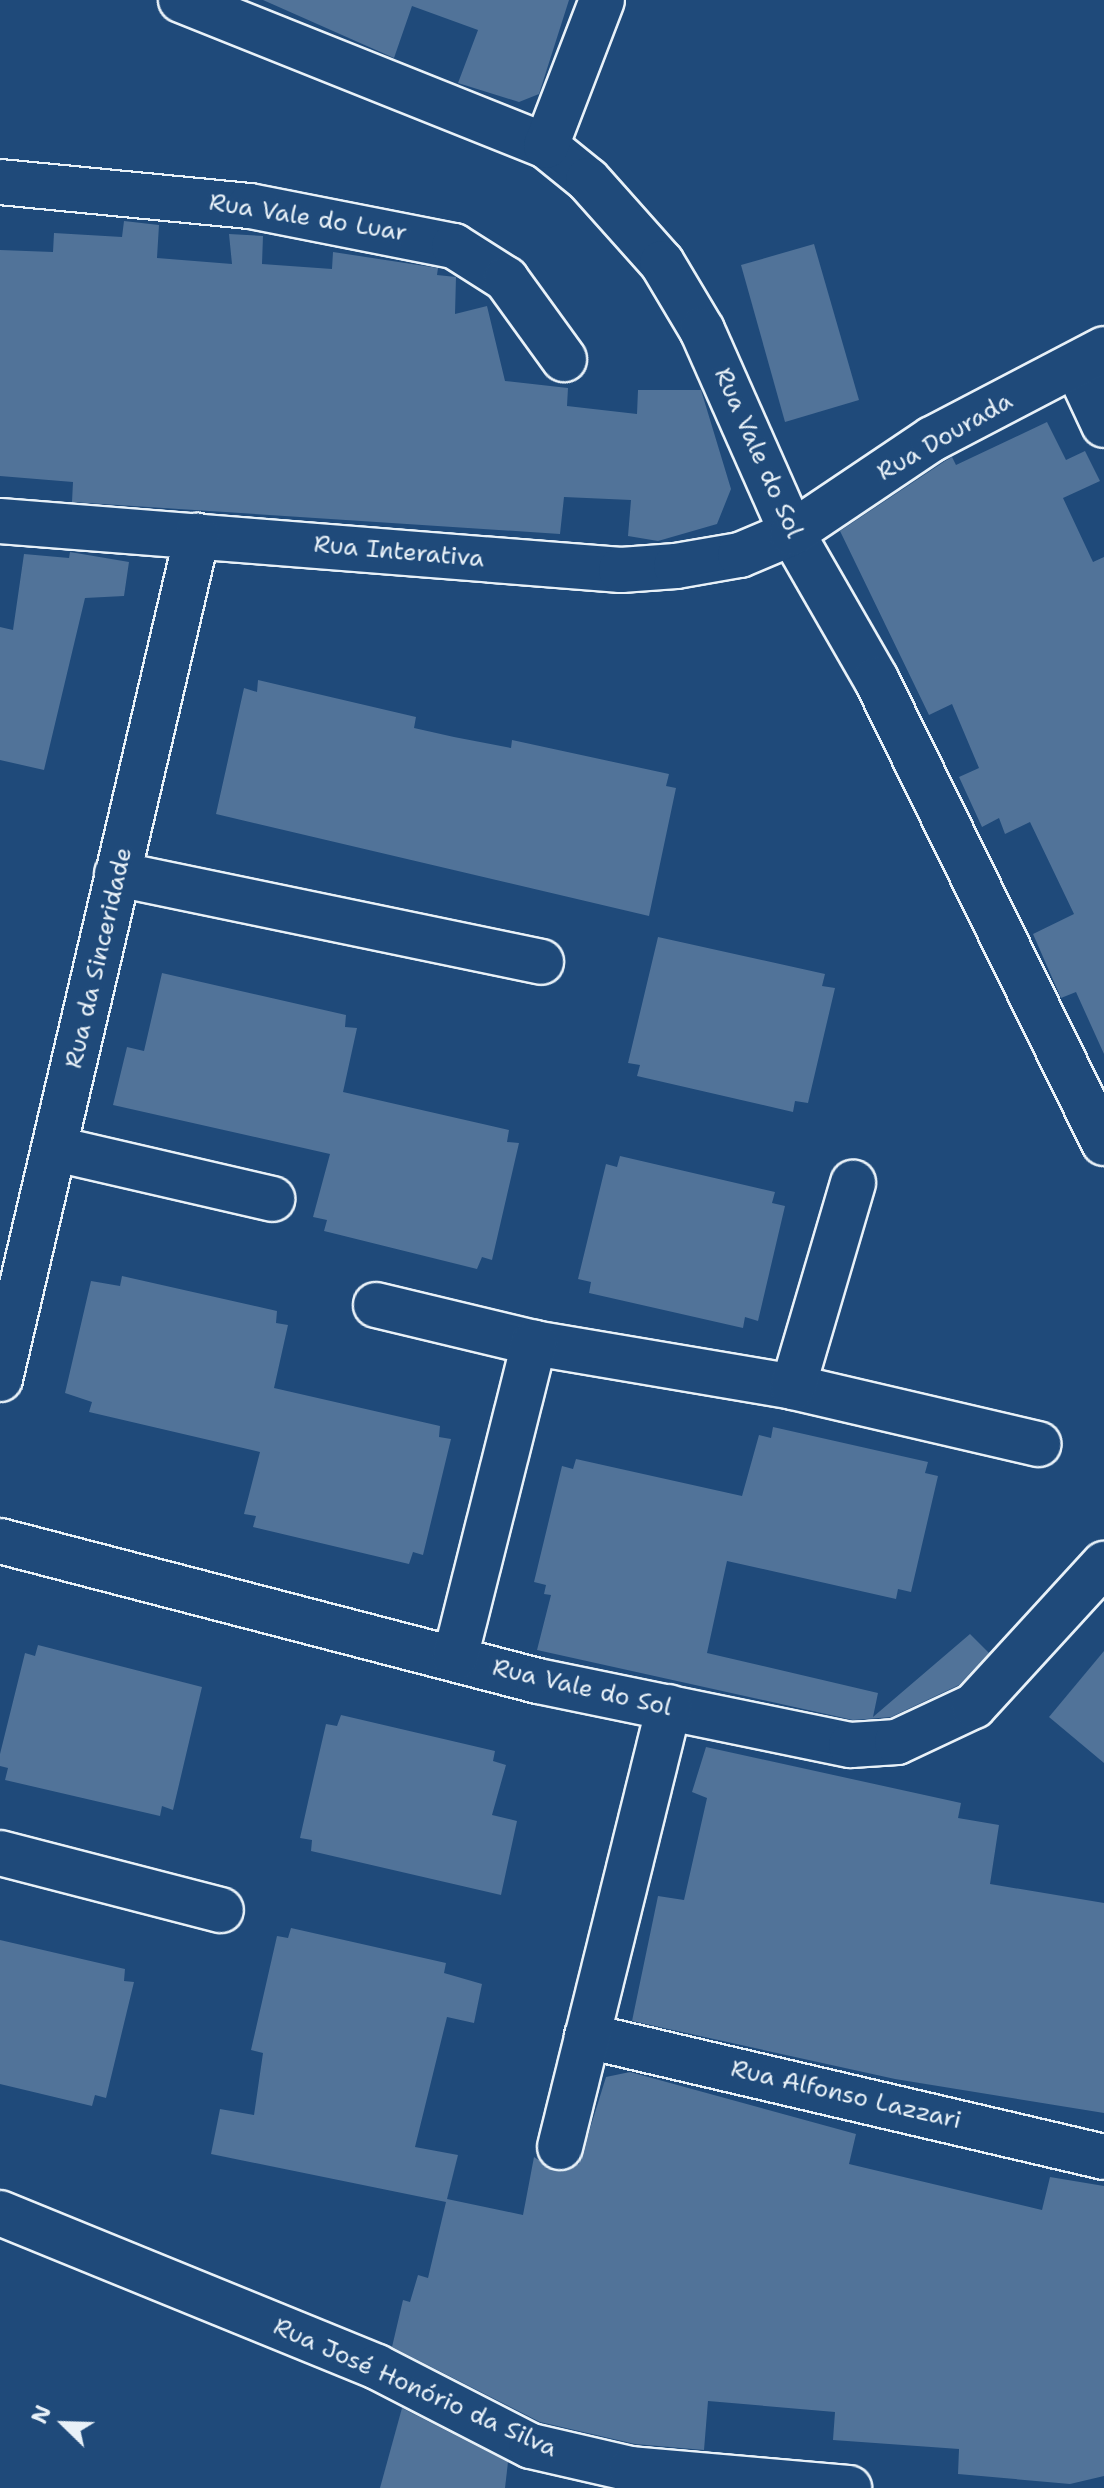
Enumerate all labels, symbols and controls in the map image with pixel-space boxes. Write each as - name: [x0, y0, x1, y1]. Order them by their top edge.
- street label: Rua Vale do Luar: [207, 188, 409, 248]
- street label: Rua Vale do Sol: [708, 364, 808, 542]
- street label: Rua Dourada: [872, 387, 1018, 487]
- street label: Rua Interativa: [313, 530, 485, 574]
- street label: Rua da Sinceridade: [60, 845, 138, 1071]
- street label: Rua Vale do Sol: [490, 1653, 674, 1723]
- street label: Rua Alfonso Lazzari: [728, 2054, 964, 2136]
- street label: Rua José Honório da Silva: [269, 2312, 561, 2464]
- north arrow: [24, 2384, 104, 2464]
- text: N: [25, 2401, 58, 2428]

